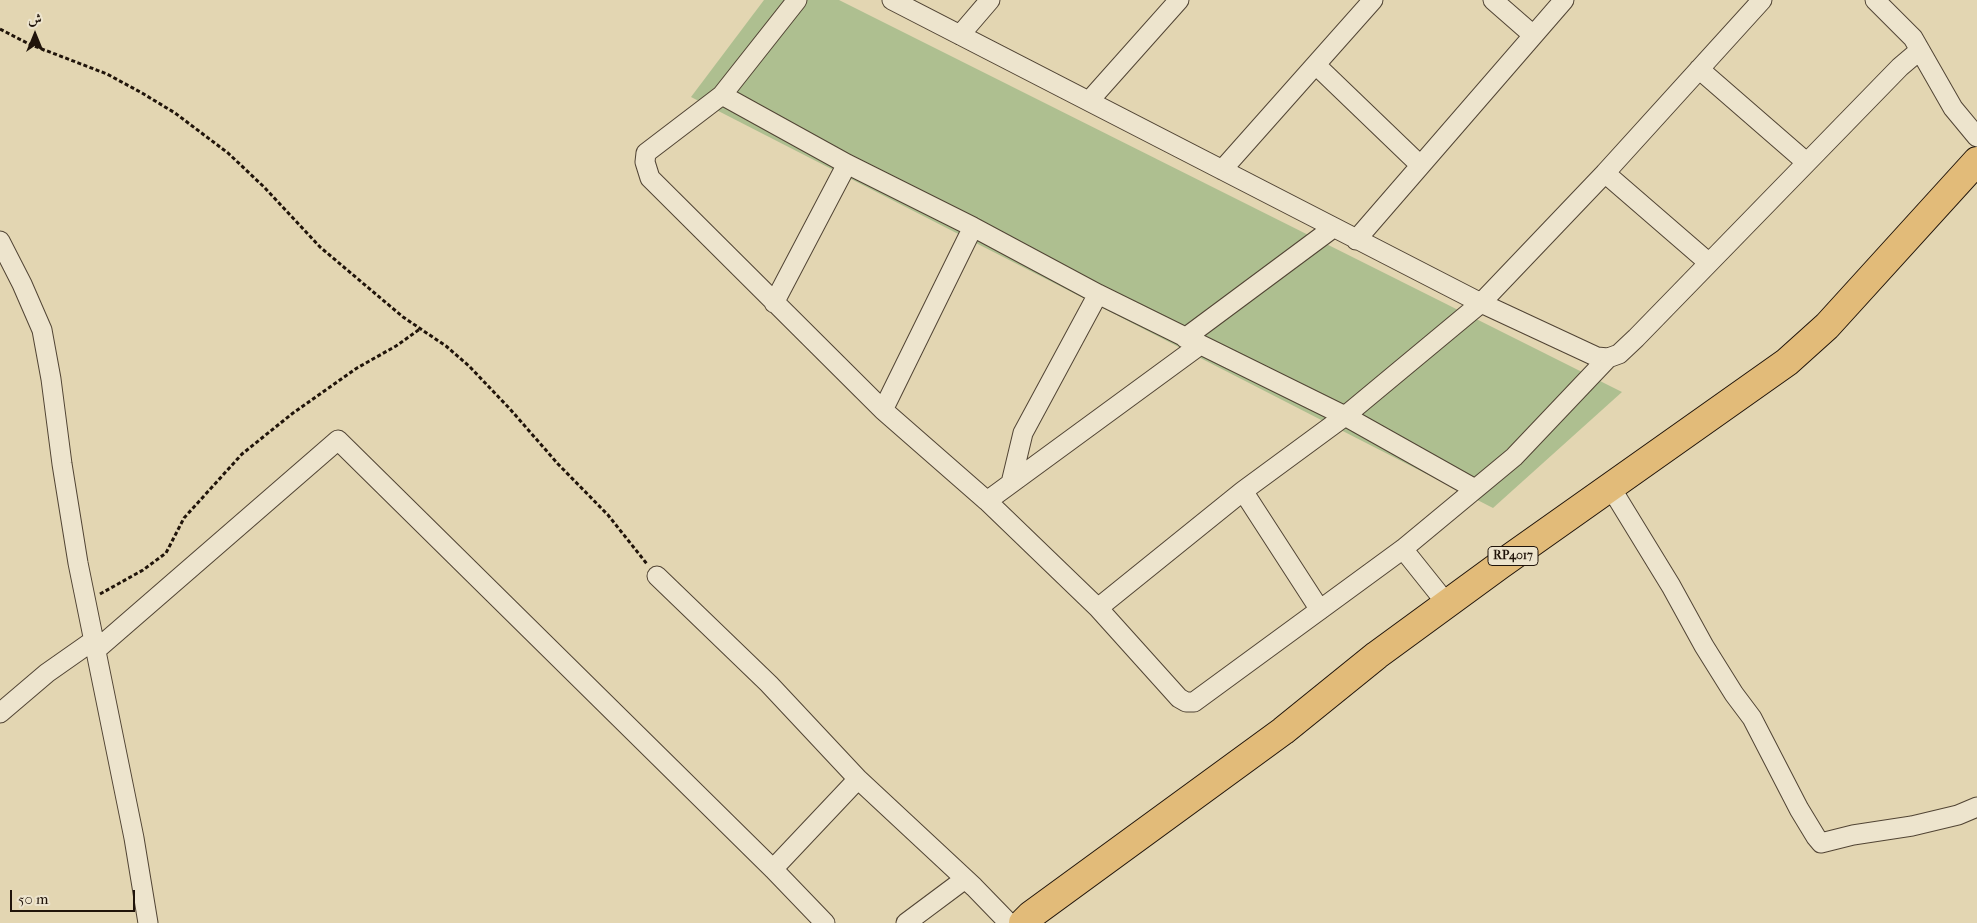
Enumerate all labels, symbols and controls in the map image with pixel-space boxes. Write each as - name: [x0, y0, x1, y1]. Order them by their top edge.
- north arrow: [10, 10, 60, 60]
- text: ش: [28, 11, 42, 28]
- road number: RP4017: [1488, 546, 1538, 566]
- scale bar: [12, 880, 138, 912]
- text: 50 m: [18, 890, 48, 908]

